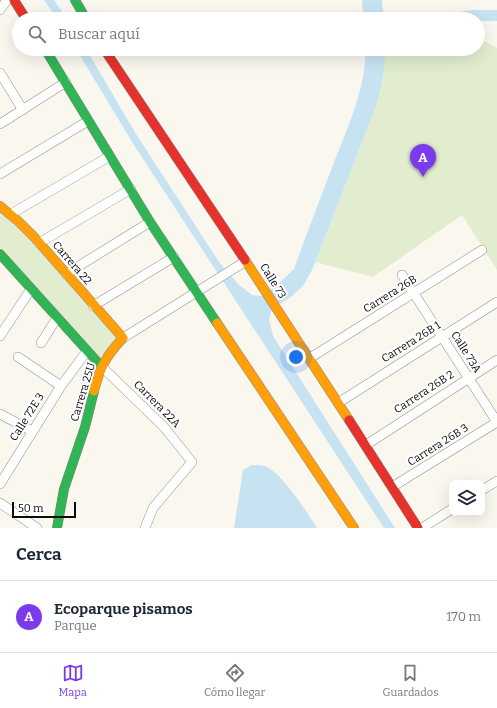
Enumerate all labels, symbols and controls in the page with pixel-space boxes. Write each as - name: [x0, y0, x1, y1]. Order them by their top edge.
- search box: [12, 12, 485, 56]
- icon: search: [26, 23, 48, 45]
- text: Buscar aquí: [58, 25, 140, 43]
- pin: A: [410, 144, 436, 177]
- street label: Carrera 22: [50, 239, 94, 287]
- street label: Calle 73: [257, 261, 289, 301]
- street label: Carrera 26B: [361, 272, 419, 316]
- street label: Carrera 26B 1: [379, 318, 443, 365]
- street label: Calle 73A: [448, 329, 484, 375]
- your location: [286, 347, 306, 367]
- street label: Carrera 25U: [68, 361, 98, 423]
- street label: Carrera 26B 2: [392, 368, 456, 416]
- street label: Carrera 22A: [131, 378, 183, 430]
- street label: Calle 72E 3: [7, 391, 47, 443]
- street label: Carrera 26B 3: [405, 421, 471, 469]
- map controls: [449, 480, 485, 516]
- button: layers: [449, 480, 485, 516]
- scale bar: [12, 500, 76, 519]
- text: 50 m: [18, 502, 44, 515]
- text: Cerca: [16, 544, 61, 565]
- text: Ecoparque pisamos: [54, 600, 193, 618]
- text: A: [24, 609, 34, 624]
- text: 170 m: [446, 609, 481, 624]
- text: Parque: [54, 618, 97, 633]
- tab: Mapa: [59, 662, 87, 699]
- tab: Cómo llegar: [204, 662, 265, 699]
- tab: Guardados: [383, 662, 438, 699]

